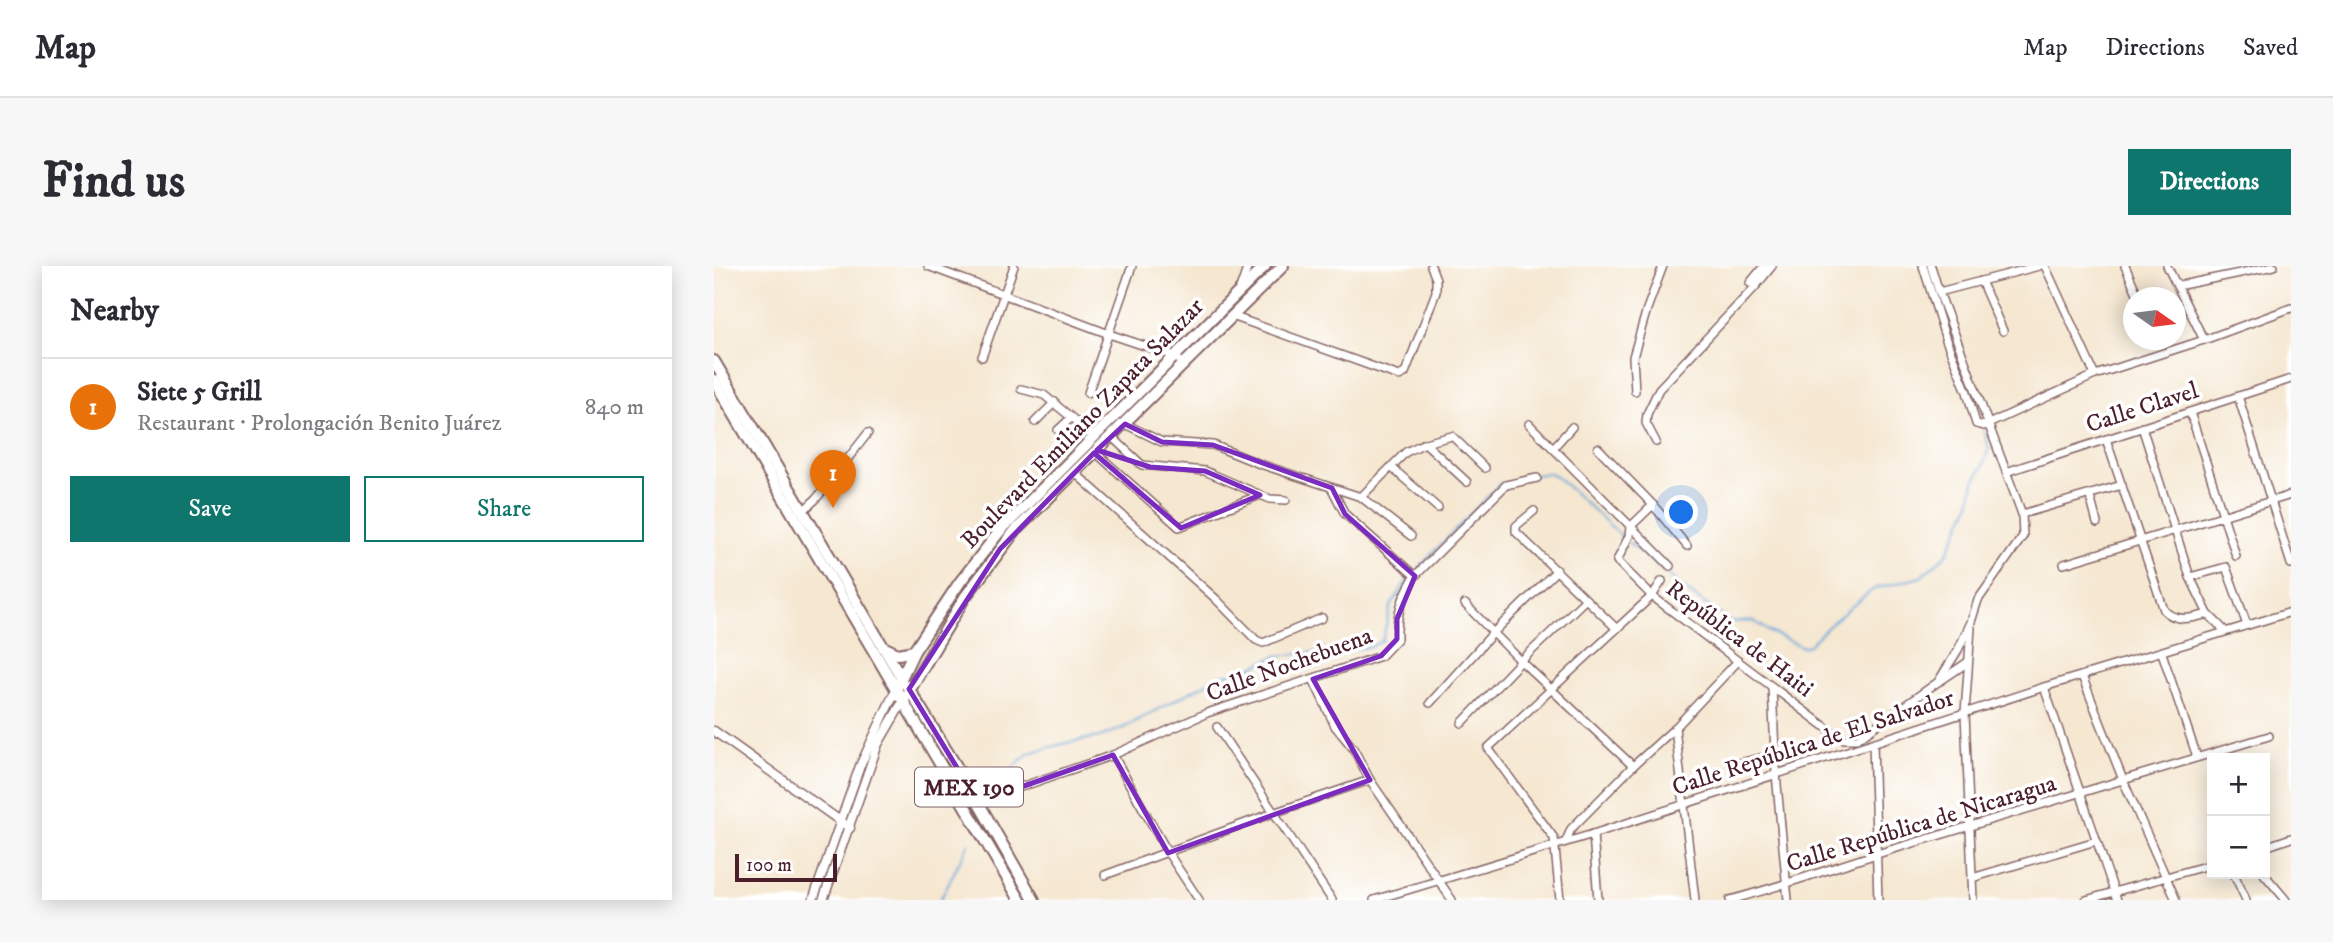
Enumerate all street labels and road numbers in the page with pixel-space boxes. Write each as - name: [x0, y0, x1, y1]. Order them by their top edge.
- street label: Boulevard Emiliano Zapata Salazar: [955, 292, 1211, 555]
- street label: Calle Clavel: [2082, 375, 2203, 440]
- street label: República de Haiti: [1660, 574, 1819, 704]
- street label: Calle Nochebuena: [1202, 621, 1377, 709]
- street label: Calle República de El Salvador: [1669, 683, 1958, 803]
- road number: MEX 190: [915, 768, 1023, 806]
- street label: Calle República de Nicaragua: [1783, 768, 2061, 879]

